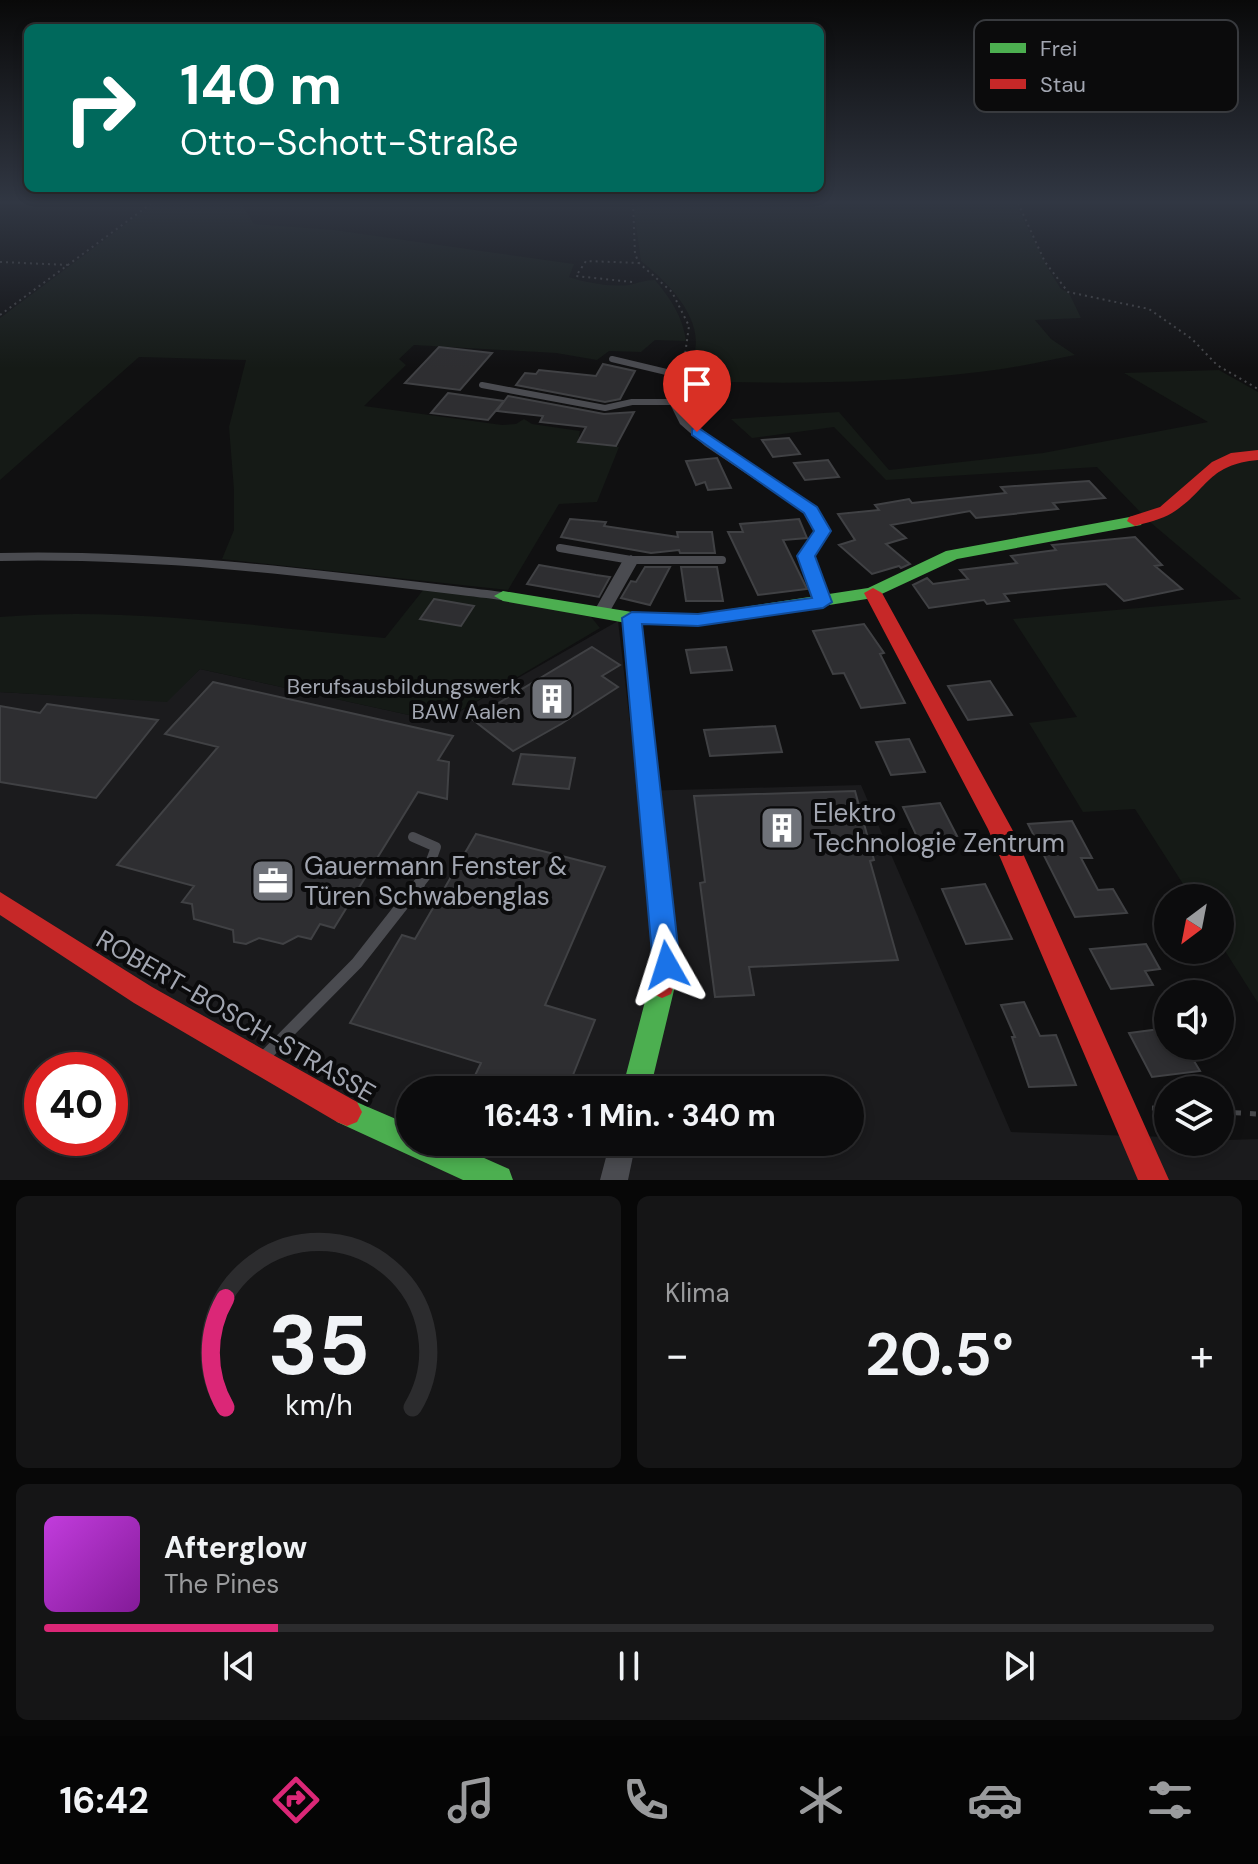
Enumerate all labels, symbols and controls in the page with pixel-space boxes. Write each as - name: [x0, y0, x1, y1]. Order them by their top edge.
- legend: [974, 20, 1238, 112]
- text: Frei: [1040, 34, 1077, 63]
- text: 140 m: [180, 48, 342, 121]
- icon: right: [48, 56, 152, 160]
- text: Stau: [1040, 70, 1086, 99]
- text: Otto-Schott-Straße: [180, 119, 519, 166]
- pin: [663, 350, 731, 432]
- icon: arrive: [675, 362, 719, 406]
- place label: Berufsausbildungswerk BAW Aalen: [287, 672, 521, 726]
- building icon: Berufsausbildungswerk BAW Aalen: [528, 675, 576, 723]
- place label: Elektro Technologie Zentrum: [813, 796, 1065, 860]
- building icon: Elektro Technologie Zentrum: [758, 804, 806, 852]
- place label: Gauermann Fenster & Türen Schwabenglas: [304, 849, 567, 913]
- office icon: Gauermann Fenster & Türen Schwabenglas: [249, 857, 297, 905]
- north arrow: [1154, 884, 1234, 964]
- map controls: [1154, 884, 1234, 1156]
- street label: ROBERT-BOSCH-STRASSE: [90, 922, 382, 1110]
- position arrow: [625, 923, 709, 1007]
- button: sound: [1154, 980, 1234, 1060]
- speed limit sign: 40: [24, 1052, 128, 1156]
- button: layers: [1154, 1076, 1234, 1156]
- text: 16:43 · 1 Min. · 340 m: [484, 1096, 776, 1135]
- text: Klima: [665, 1276, 730, 1310]
- text: 35: [268, 1291, 369, 1400]
- text: 20.5°: [865, 1315, 1014, 1394]
- text: −: [665, 1326, 689, 1384]
- text: +: [1190, 1326, 1214, 1384]
- text: km/h: [285, 1387, 352, 1424]
- text: Afterglow: [164, 1528, 307, 1567]
- text: The Pines: [164, 1567, 279, 1601]
- icon: previous: [217, 1644, 261, 1688]
- icon: pause: [607, 1644, 651, 1688]
- icon: next: [997, 1644, 1041, 1688]
- icon: directions: [268, 1772, 324, 1828]
- icon: music: [443, 1772, 499, 1828]
- icon: phone: [618, 1772, 674, 1828]
- icon: climate: [793, 1772, 849, 1828]
- icon: car: [967, 1772, 1023, 1828]
- icon: filters: [1142, 1772, 1198, 1828]
- text: 16:42: [59, 1777, 149, 1824]

